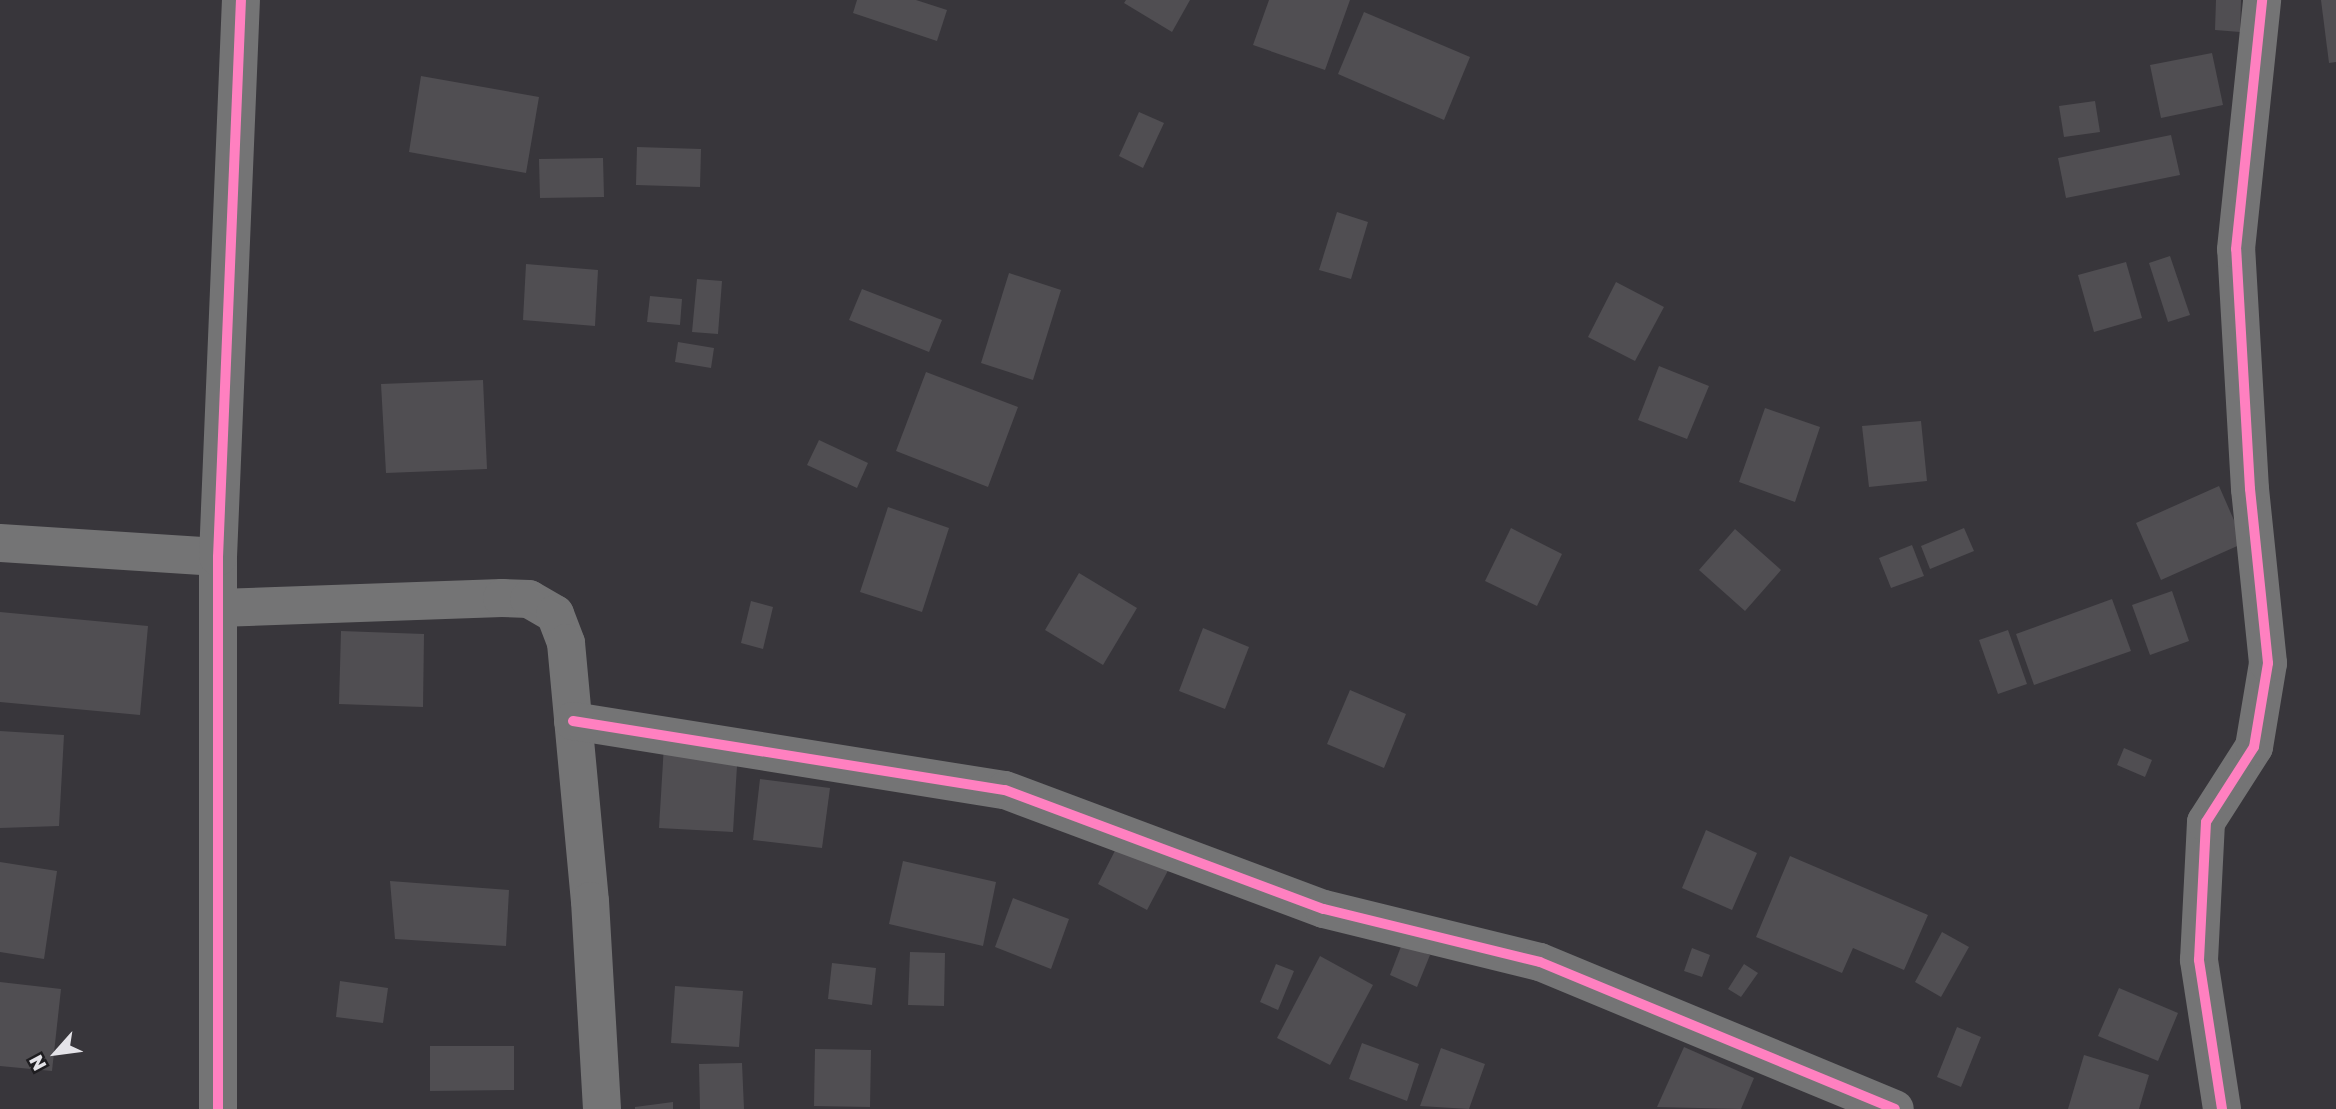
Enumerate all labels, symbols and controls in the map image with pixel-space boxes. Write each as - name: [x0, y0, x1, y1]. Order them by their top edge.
- north arrow: [21, 1018, 91, 1088]
- text: N: [23, 1051, 51, 1075]

